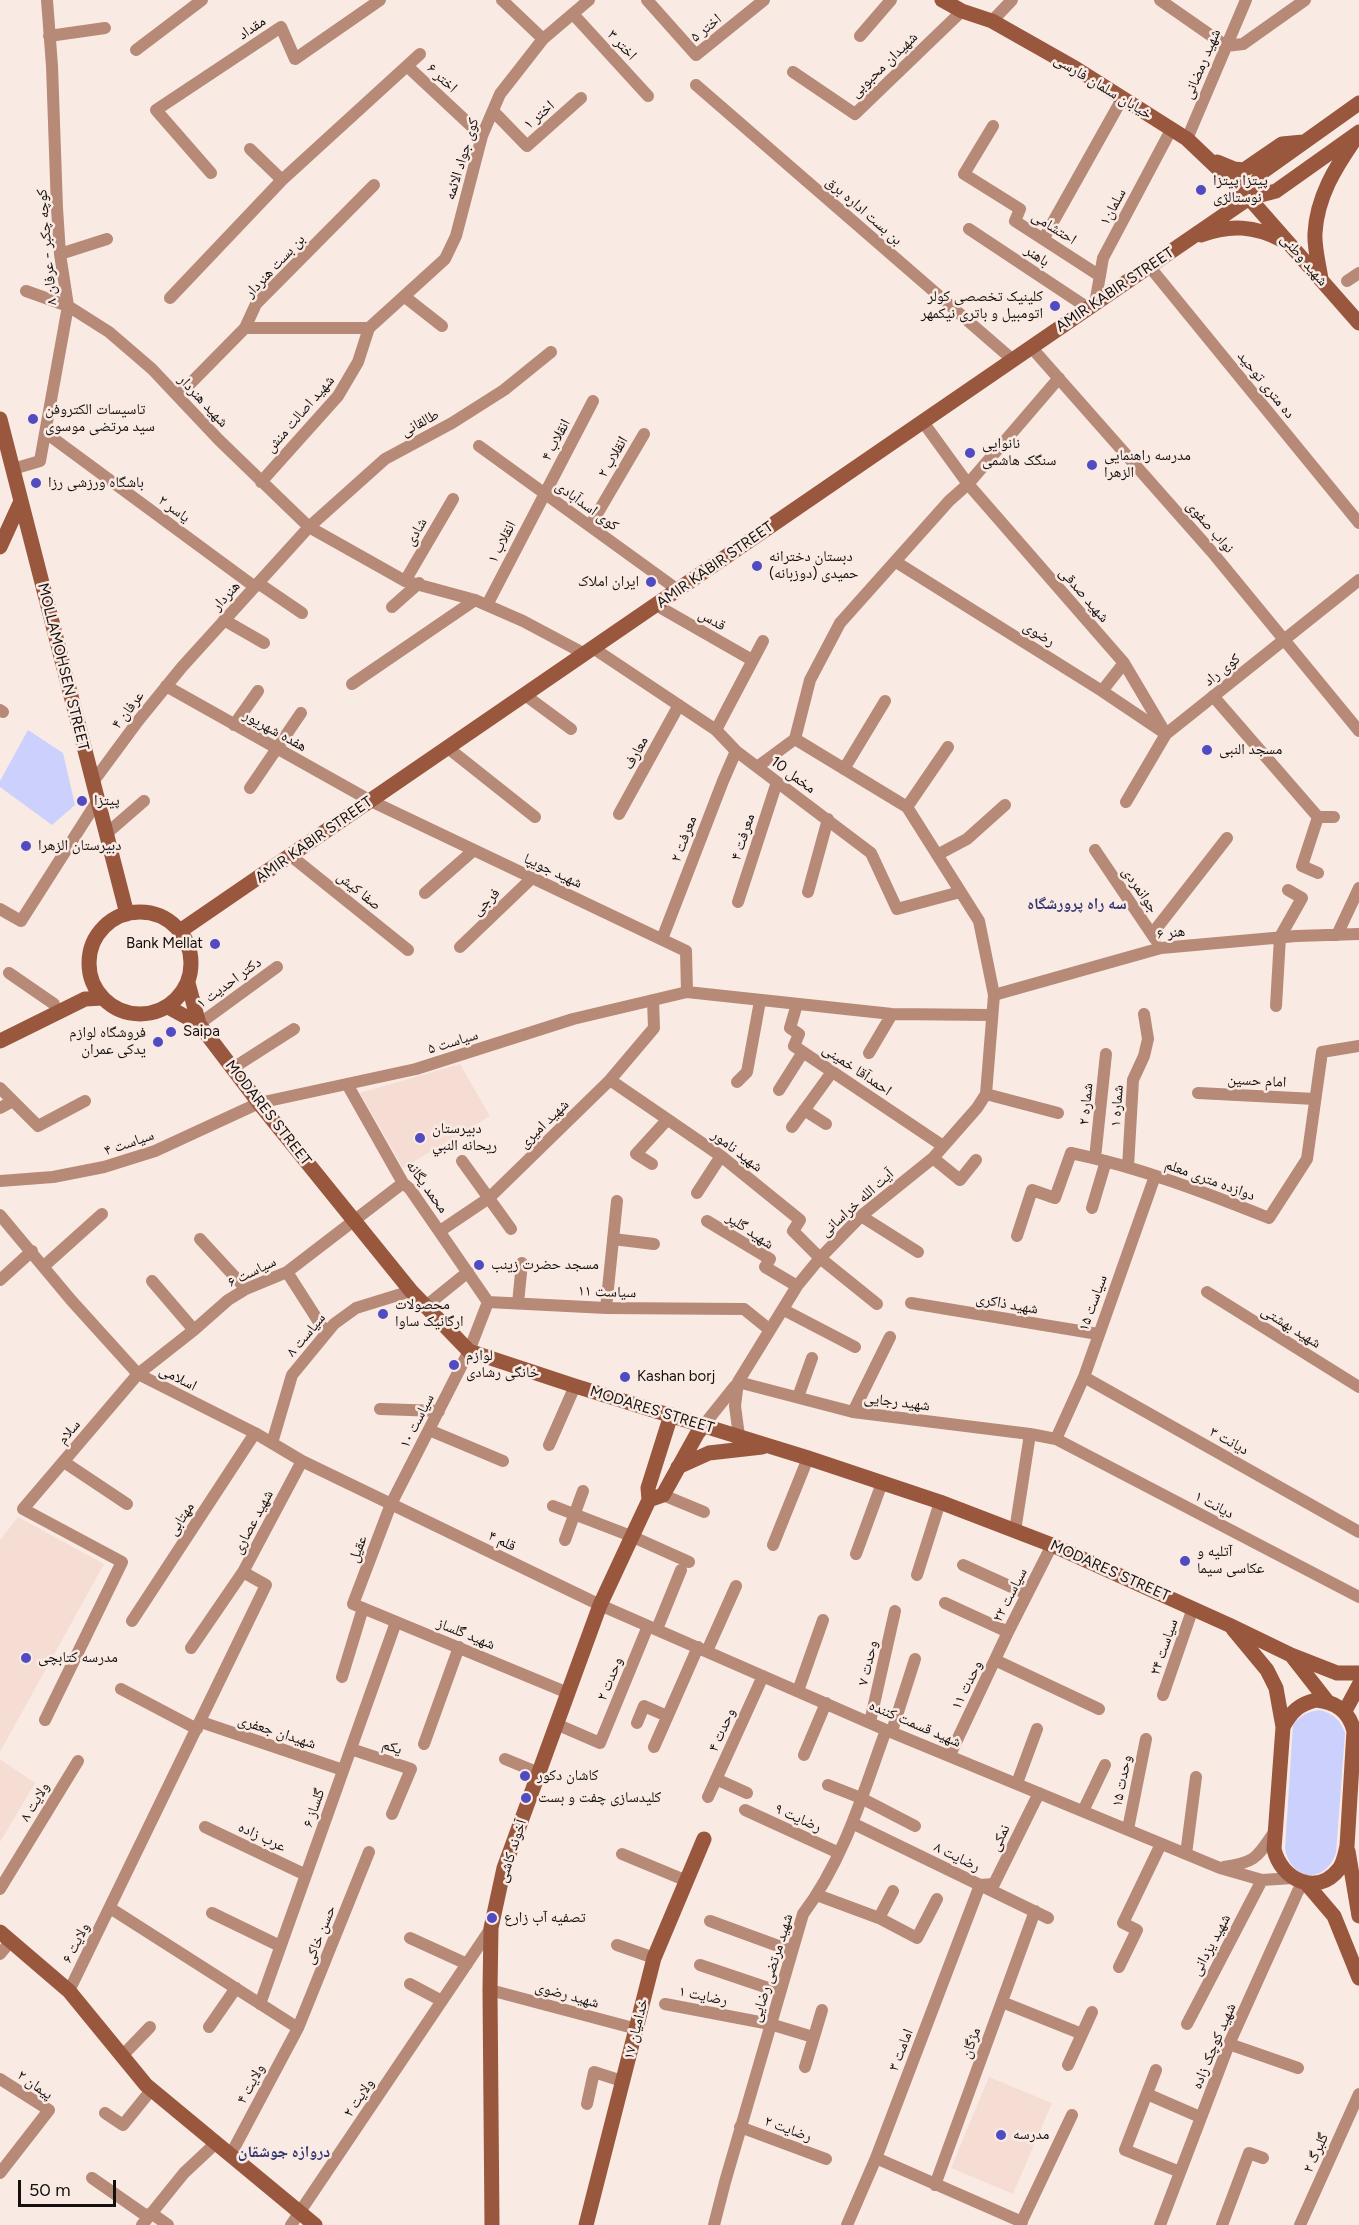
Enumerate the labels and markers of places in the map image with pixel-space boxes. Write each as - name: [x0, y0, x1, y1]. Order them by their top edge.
- place label: پیتزا پیتزا نوستالژی: [1213, 172, 1268, 207]
- marker: پیتزا پیتزا نوستالژی: [1194, 183, 1208, 197]
- place label: کلینیک تخصصی کولر اتومبیل و باتری نیکمهر: [921, 288, 1043, 323]
- marker: کلینیک تخصصی کولر اتومبیل و باتری نیکمهر: [1048, 299, 1062, 313]
- place label: تاسیسات الکتروفن سید مرتضی موسوی: [45, 401, 155, 436]
- marker: تاسیسات الکتروفن سید مرتضی موسوی: [26, 412, 40, 426]
- place label: نانوایی سنگک هاشمی: [982, 435, 1056, 470]
- marker: نانوایی سنگک هاشمی: [963, 446, 977, 460]
- place label: مدرسه راهنمایی الزهرا: [1104, 447, 1191, 482]
- marker: مدرسه راهنمایی الزهرا: [1085, 458, 1099, 472]
- place label: باشگاه ورزشی رزا: [48, 474, 144, 492]
- marker: باشگاه ورزشی رزا: [29, 476, 43, 490]
- place label: دبستان دخترانه حمیدی (دوزبانه): [769, 548, 859, 583]
- marker: دبستان دخترانه حمیدی (دوزبانه): [750, 559, 764, 573]
- place label: ایران املاک: [578, 573, 639, 591]
- marker: ایران املاک: [644, 575, 658, 589]
- place label: مسجد النبی: [1219, 741, 1282, 759]
- marker: مسجد النبی: [1200, 743, 1214, 757]
- place label: پیتزا: [94, 792, 120, 810]
- marker: پیتزا: [75, 794, 89, 808]
- place label: دبیرستان الزهرا: [38, 837, 121, 855]
- marker: دبیرستان الزهرا: [19, 839, 33, 853]
- place label: Bank Mellat: [126, 935, 203, 953]
- marker: Bank Mellat: [208, 937, 222, 951]
- place label: Saipa: [183, 1023, 220, 1041]
- place label: فروشگاه لوازم یدکی عمران: [69, 1024, 146, 1059]
- marker: Saipa: [164, 1025, 178, 1039]
- marker: فروشگاه لوازم یدکی عمران: [151, 1035, 165, 1049]
- place label: دبيرستان ريحانه النبي: [432, 1120, 497, 1155]
- marker: دبيرستان ريحانه النبي: [413, 1131, 427, 1145]
- place label: مسجد حضرت زینب: [491, 1256, 599, 1274]
- marker: مسجد حضرت زینب: [472, 1258, 486, 1272]
- place label: محصولات ارگانیک ساوا: [395, 1296, 464, 1331]
- marker: محصولات ارگانیک ساوا: [376, 1307, 390, 1321]
- place label: لوازم خانگی رشادی: [466, 1347, 539, 1382]
- marker: لوازم خانگی رشادی: [447, 1358, 461, 1372]
- place label: Kashan borj: [637, 1368, 715, 1386]
- marker: Kashan borj: [618, 1370, 632, 1384]
- place label: آتلیه و عکاسی سیما: [1197, 1543, 1264, 1578]
- marker: آتلیه و عکاسی سیما: [1178, 1554, 1192, 1568]
- place label: مدرسه کتابچی: [38, 1649, 118, 1667]
- marker: مدرسه کتابچی: [19, 1651, 33, 1665]
- place label: کاشان دکور: [537, 1767, 598, 1785]
- marker: کاشان دکور: [518, 1769, 532, 1783]
- place label: کلیدسازی چفت و بست: [538, 1789, 661, 1807]
- marker: کلیدسازی چفت و بست: [519, 1791, 533, 1805]
- place label: تصفیه آب زارع: [504, 1909, 586, 1927]
- marker: تصفیه آب زارع: [485, 1911, 499, 1925]
- place label: مدرسه: [1013, 2126, 1049, 2144]
- marker: مدرسه: [994, 2128, 1008, 2142]

